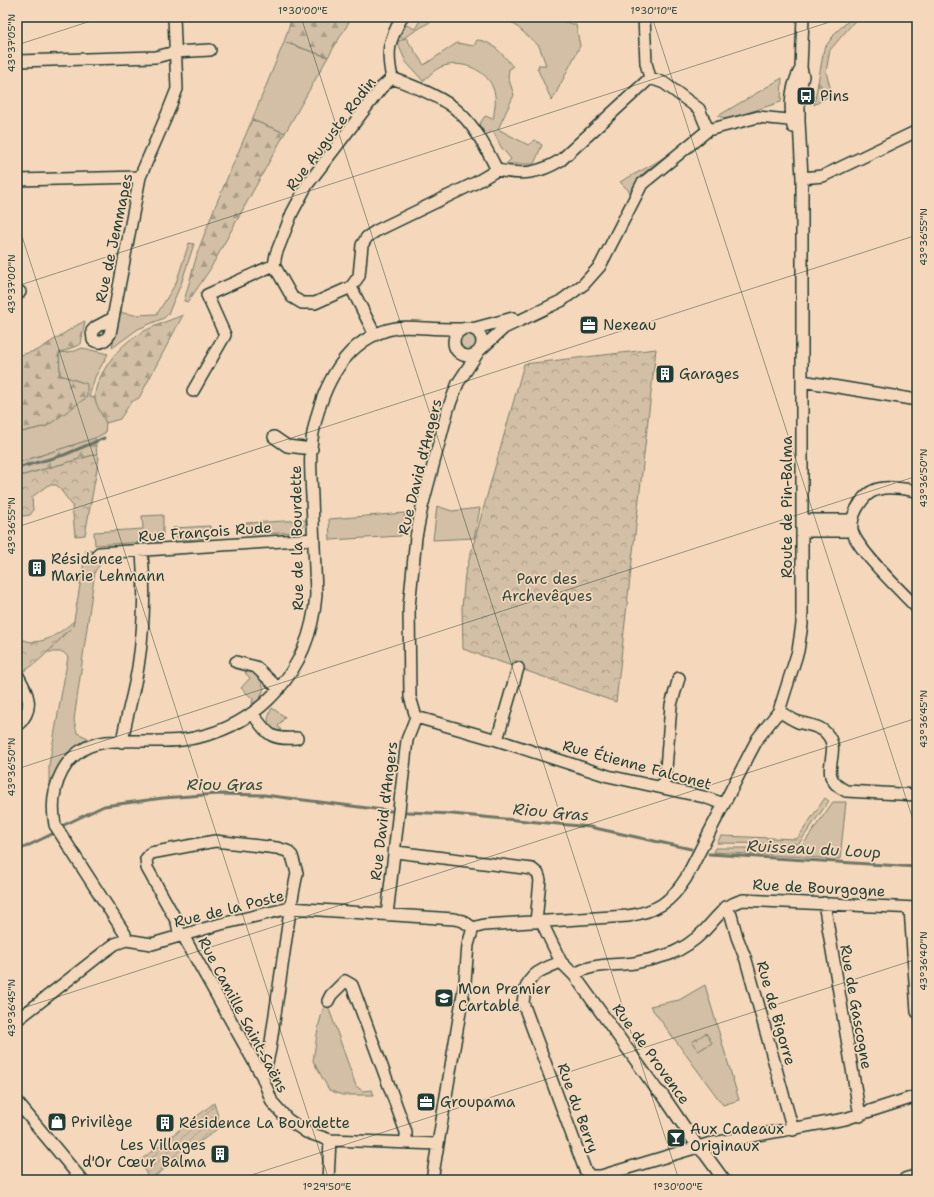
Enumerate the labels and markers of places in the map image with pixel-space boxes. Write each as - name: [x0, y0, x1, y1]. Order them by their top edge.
- bus stop icon: Pins: [795, 85, 817, 107]
- place label: Pins: [820, 86, 849, 106]
- office icon: Nexeau: [578, 314, 600, 336]
- place label: Nexeau: [603, 315, 657, 335]
- building icon: Garages: [654, 363, 676, 385]
- place label: Garages: [679, 364, 740, 384]
- place label: Résidence Marie Lehmann: [51, 549, 165, 586]
- building icon: Résidence Marie Lehmann: [26, 557, 48, 579]
- place label: Mon Premier Cartable: [458, 979, 551, 1016]
- school or university icon: Mon Premier Cartable: [433, 987, 455, 1009]
- office icon: Groupama: [415, 1091, 437, 1113]
- place label: Groupama: [440, 1092, 516, 1112]
- shop icon: Privilège: [46, 1111, 68, 1133]
- place label: Privilège: [71, 1112, 133, 1132]
- building icon: Résidence La Bourdette: [154, 1112, 176, 1134]
- place label: Résidence La Bourdette: [179, 1113, 350, 1133]
- place label: Aux Cadeaux Originaux: [690, 1119, 784, 1156]
- bar icon: Aux Cadeaux Originaux: [665, 1127, 687, 1149]
- place label: Les Villages d'Or Cœur Balma: [82, 1135, 207, 1172]
- building icon: Les Villages d'Or Cœur Balma: [209, 1143, 231, 1165]

